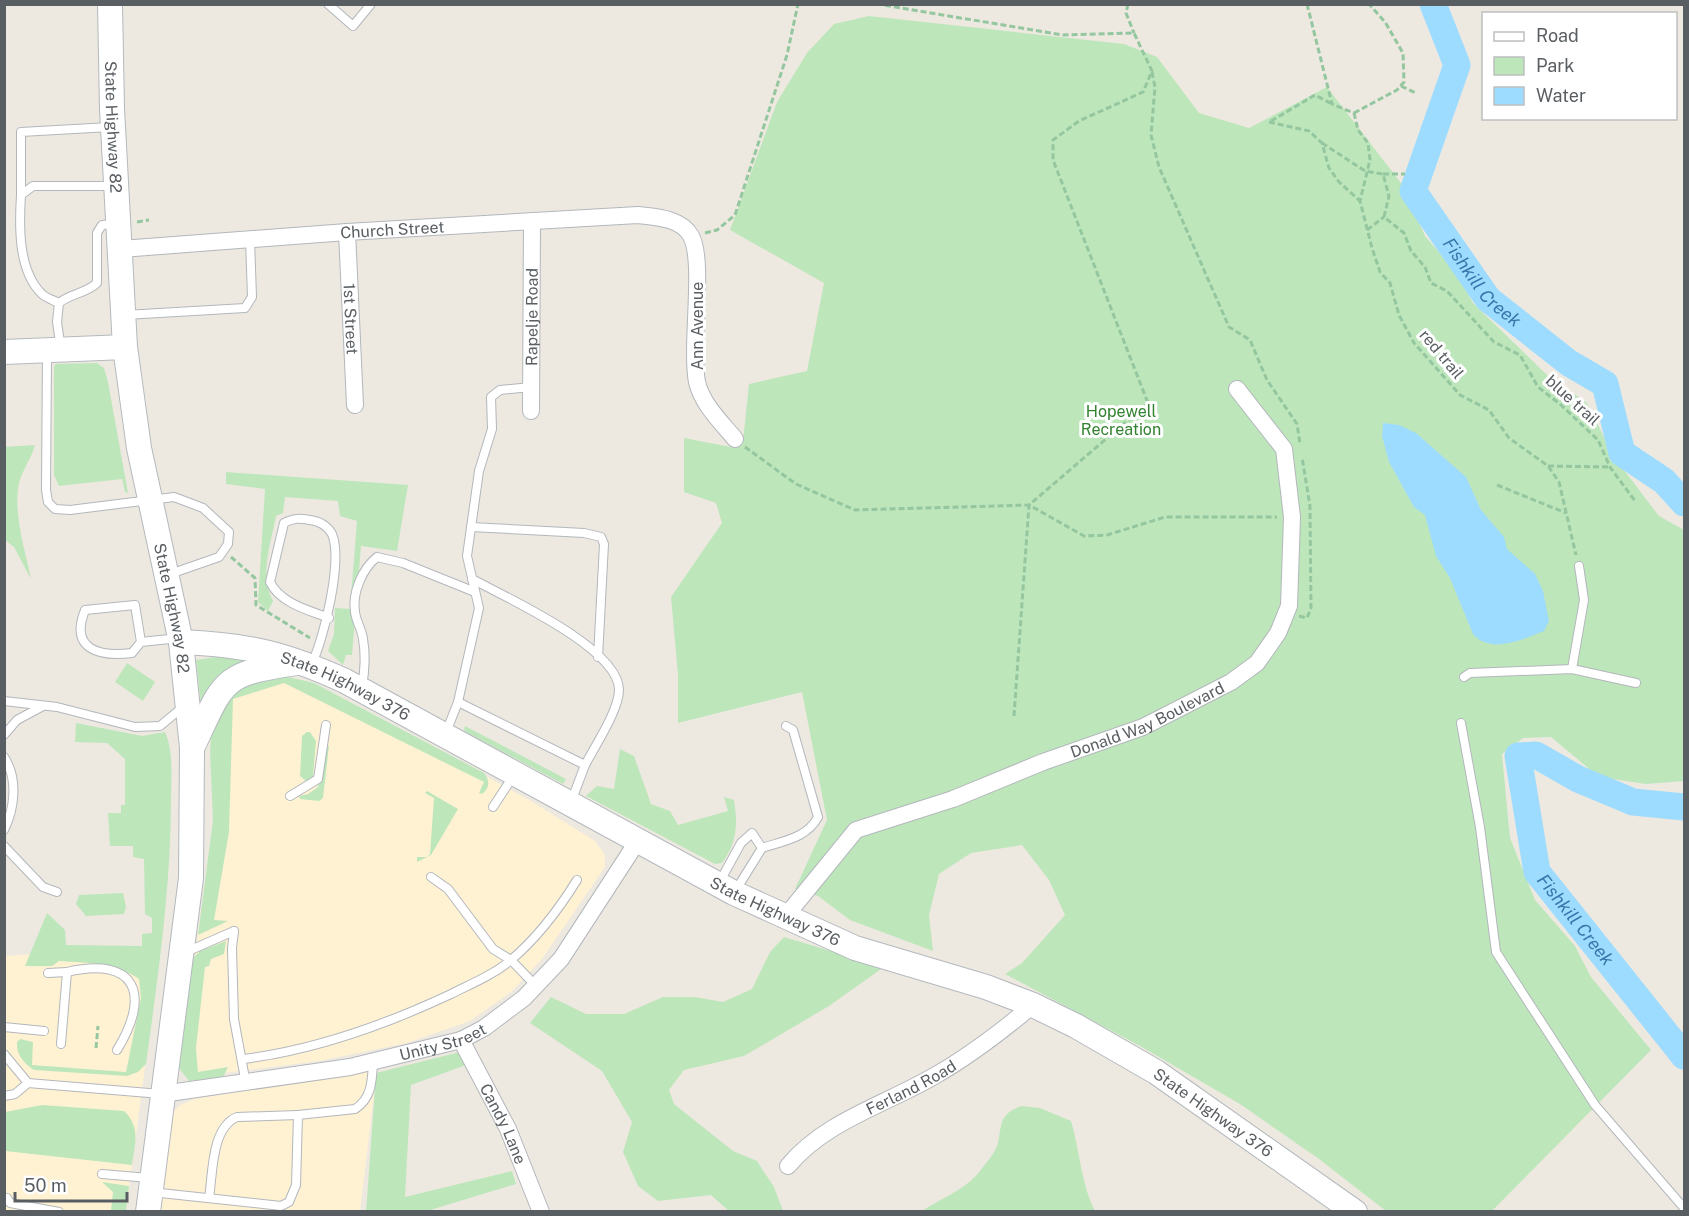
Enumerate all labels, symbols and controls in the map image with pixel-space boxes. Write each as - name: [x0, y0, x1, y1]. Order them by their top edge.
- legend: [1482, 12, 1677, 120]
- text: Road: [1536, 25, 1579, 46]
- text: Park: [1536, 55, 1574, 76]
- street label: State Highway 82: [101, 61, 126, 194]
- text: Water: [1536, 85, 1586, 106]
- street label: Church Street: [340, 217, 445, 242]
- water label: Fishkill Creek: [1439, 234, 1526, 331]
- street label: Rapelje Road: [522, 268, 542, 366]
- street label: Ann Avenue: [688, 282, 707, 370]
- street label: 1st Street: [339, 283, 362, 355]
- street label: red trail: [1416, 326, 1468, 383]
- street label: blue trail: [1542, 371, 1604, 430]
- park label: Hopewell Recreation: [1081, 402, 1161, 439]
- street label: State Highway 82: [150, 541, 193, 674]
- street label: State Highway 376: [278, 648, 413, 725]
- street label: Donald Way Boulevard: [1068, 678, 1228, 762]
- water label: Fishkill Creek: [1533, 870, 1619, 970]
- street label: State Highway 376: [707, 873, 843, 950]
- street label: Unity Street: [398, 1020, 489, 1065]
- street label: Ferland Road: [863, 1056, 960, 1119]
- street label: State Highway 376: [1150, 1064, 1276, 1161]
- street label: Candy Lane: [476, 1080, 530, 1167]
- scale bar: [15, 1165, 128, 1203]
- text: 50 m: [24, 1175, 67, 1196]

